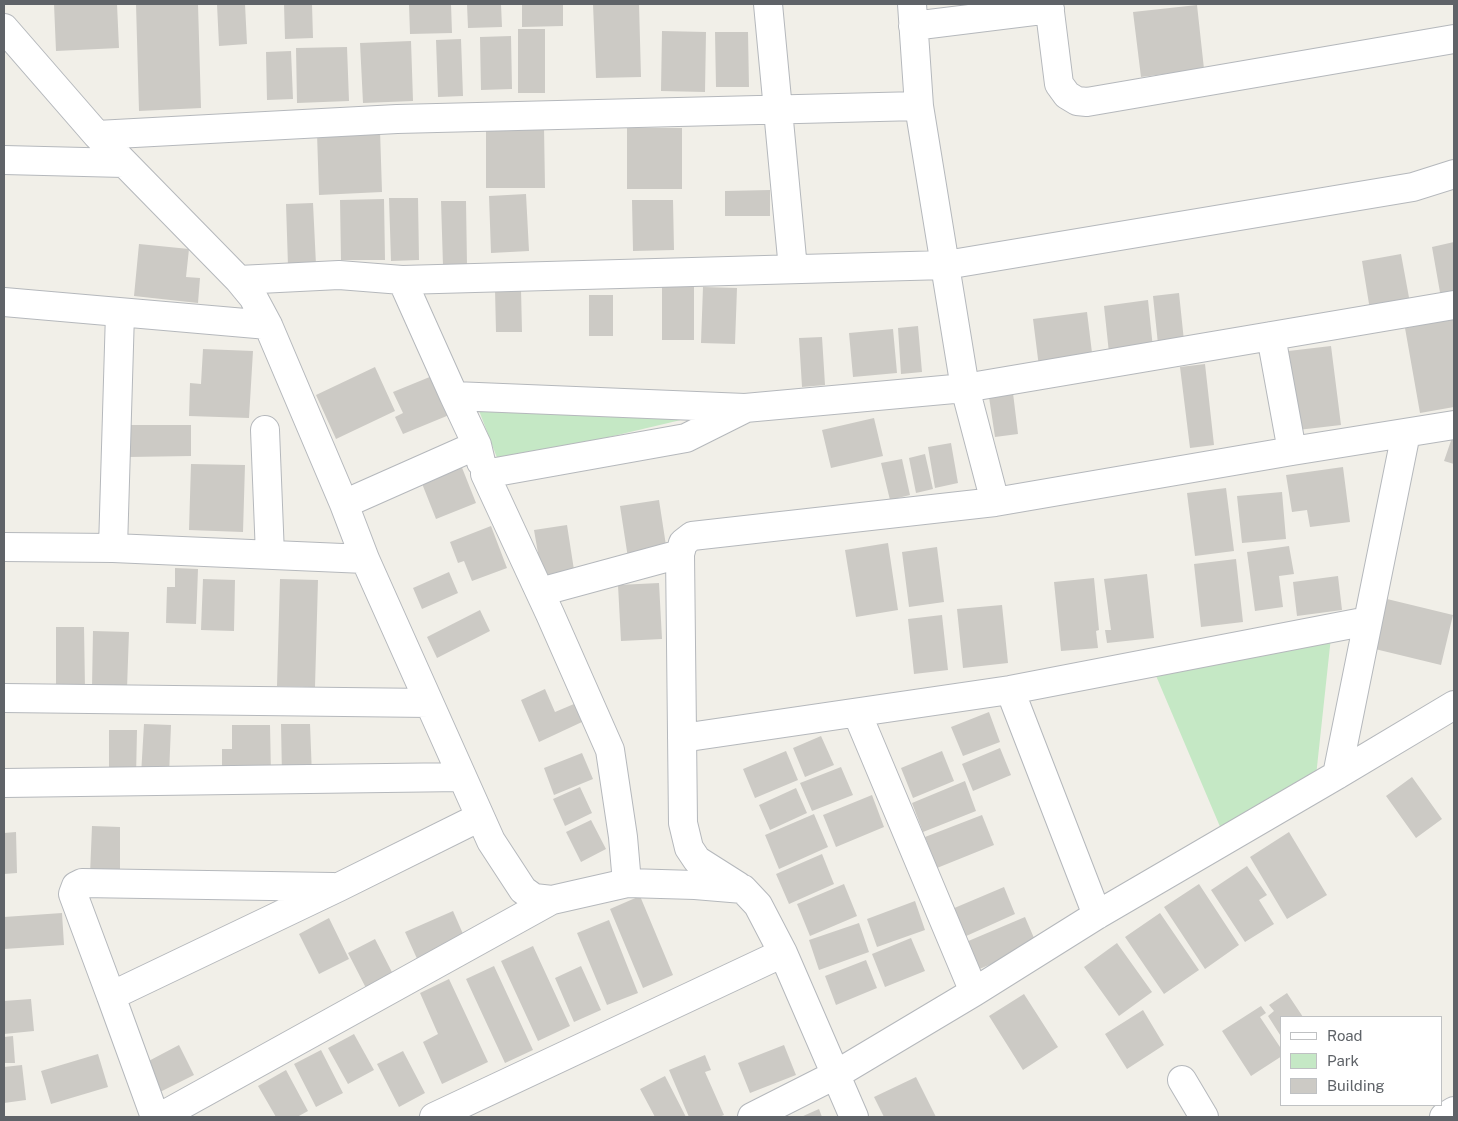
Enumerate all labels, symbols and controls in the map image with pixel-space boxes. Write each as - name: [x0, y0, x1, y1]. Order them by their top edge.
- legend: [1280, 1016, 1443, 1106]
- text: Road: [1327, 1027, 1363, 1044]
- text: Park: [1327, 1052, 1359, 1069]
- text: Building: [1327, 1077, 1385, 1094]

